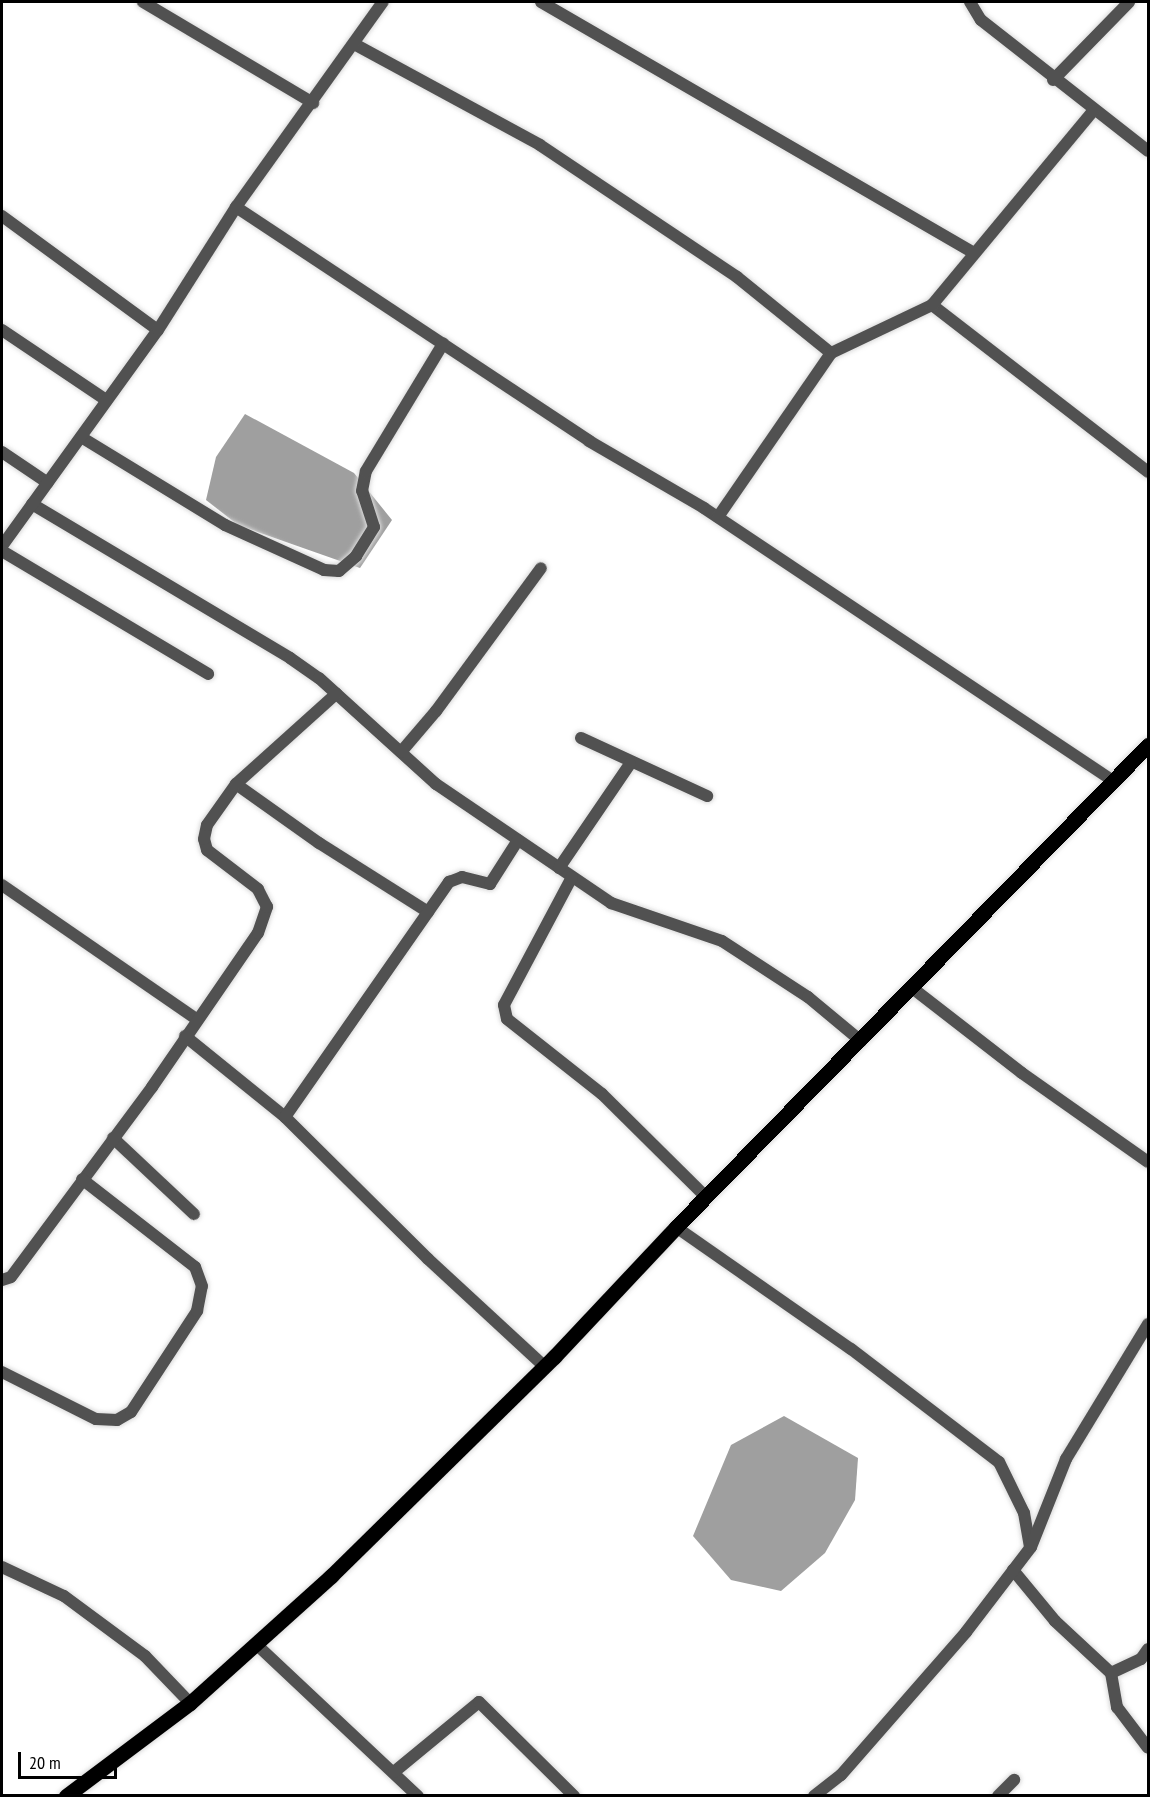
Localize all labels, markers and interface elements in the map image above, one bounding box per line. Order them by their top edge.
scale bar [21,1740,120,1778]
text: 20 m [29,1751,61,1774]

